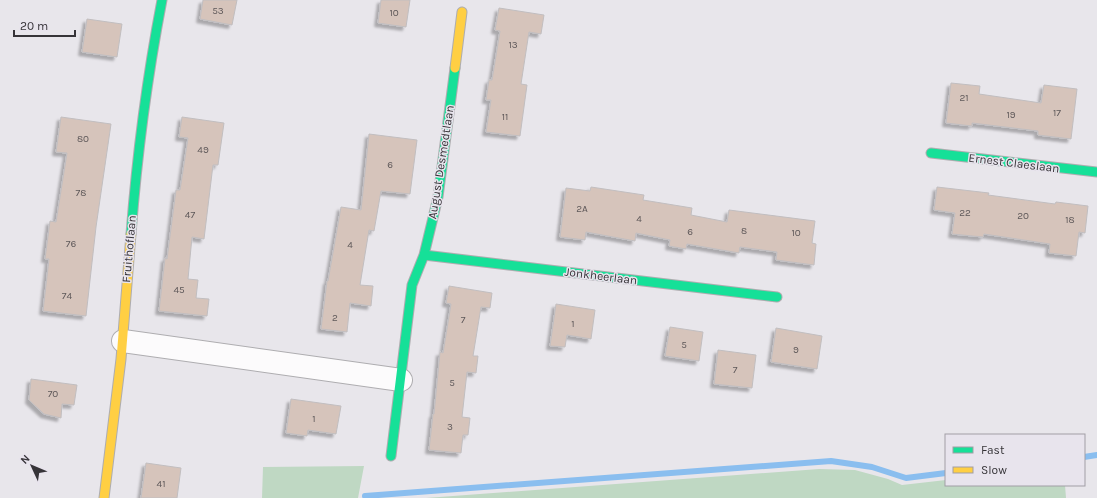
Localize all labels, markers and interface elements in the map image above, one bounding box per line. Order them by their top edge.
house number: 53 [212,5,224,17]
house number: 10 [389,7,399,19]
scale bar [14,12,75,38]
text: 20 m [20,19,48,33]
house number: 13 [508,39,518,51]
house number: 21 [959,92,969,104]
street label: August Desmedtlaan [425,104,457,220]
house number: 17 [1053,107,1061,119]
house number: 19 [1006,109,1016,121]
house number: 11 [502,111,508,123]
house number: 80 [77,133,89,145]
house number: 49 [197,144,209,156]
street label: Ernest Claeslaan [968,150,1060,176]
house number: 6 [387,159,393,171]
house number: 78 [76,187,86,199]
house number: 2A [576,203,588,215]
house number: 22 [959,207,971,219]
house number: 47 [185,209,195,221]
house number: 20 [1017,210,1029,222]
house number: 4 [636,213,642,225]
house number: 18 [1065,214,1075,226]
street label: Fruithoflaan [119,215,139,283]
house number: 8 [741,225,747,237]
house number: 6 [687,226,693,238]
house number: 10 [791,227,801,239]
house number: 76 [66,238,76,250]
house number: 4 [347,239,353,251]
street label: Jonkheerlaan [564,265,638,287]
house number: 45 [173,284,185,296]
house number: 74 [62,290,73,302]
house number: 2 [332,312,338,324]
house number: 7 [461,314,466,326]
house number: 1 [571,318,575,330]
house number: 5 [681,339,687,351]
house number: 9 [793,344,799,356]
house number: 7 [733,364,738,376]
house number: 5 [449,377,455,389]
house number: 70 [48,388,58,400]
house number: 1 [312,413,316,425]
house number: 3 [447,421,453,433]
legend [945,434,1085,486]
text: Fast [981,443,1005,457]
north arrow [12,446,52,486]
text: N [18,452,33,467]
text: Slow [981,463,1007,477]
house number: 41 [157,478,165,490]

